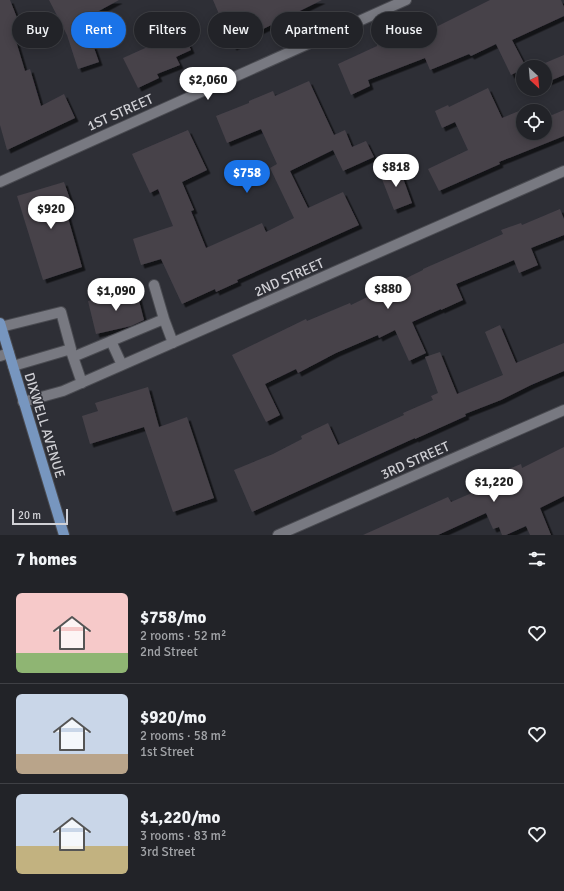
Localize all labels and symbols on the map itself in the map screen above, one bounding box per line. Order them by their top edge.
north arrow [516,60,552,96]
pin: $2,060 [175,67,241,101]
street label: 1ST STREET [85,90,156,135]
pin: $818 [372,154,420,188]
pin: $758 [223,160,271,194]
pin: $920 [27,196,75,230]
street label: 2ND STREET [252,254,327,300]
pin: $880 [364,276,412,310]
pin: $1,090 [83,278,149,312]
street label: DIXWELL AVENUE [20,370,69,480]
street label: 3RD STREET [378,438,452,483]
pin: $1,220 [461,469,527,503]
scale bar [12,507,68,526]

